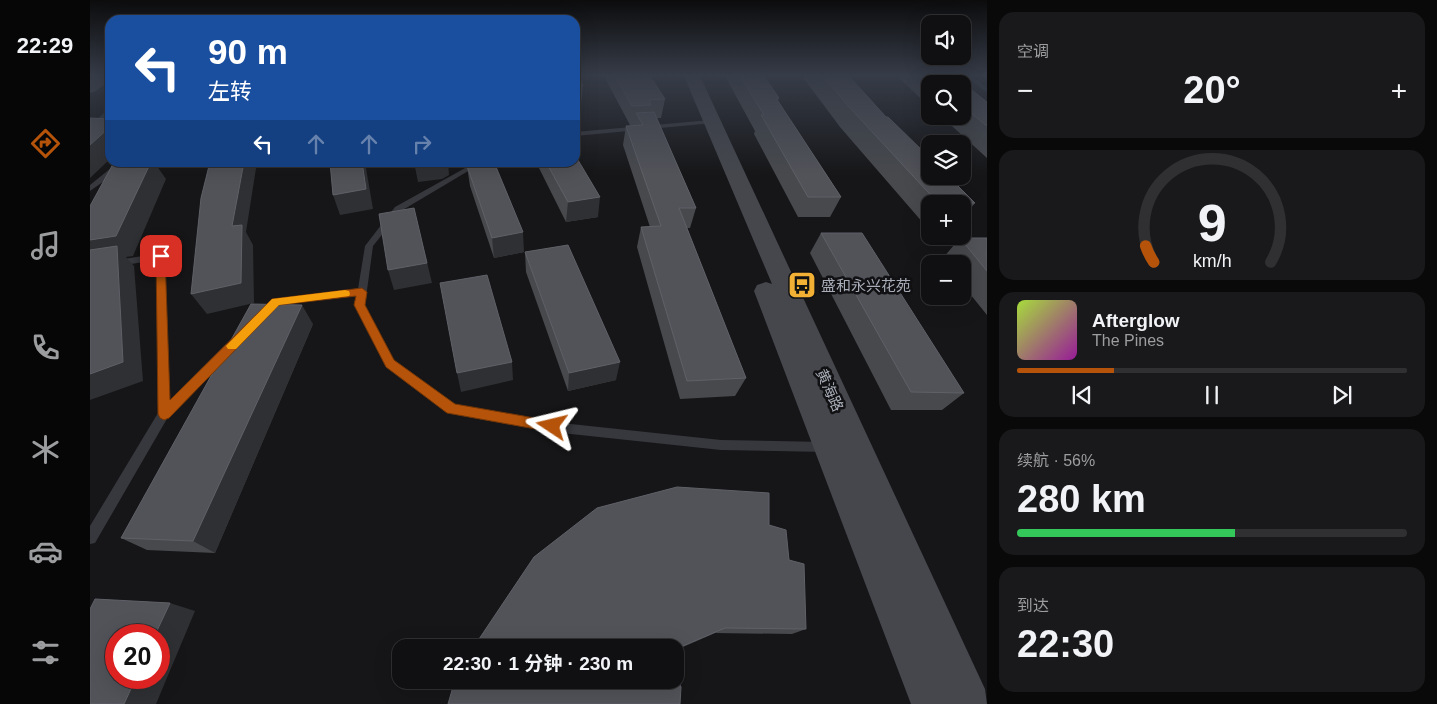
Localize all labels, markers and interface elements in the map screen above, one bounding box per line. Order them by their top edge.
map controls [921,15,971,305]
button: sound [921,15,971,65]
text: 90 m [208,32,288,71]
text: 22:29 [17,33,73,58]
icon: left [125,35,190,100]
text: 空调 [1017,43,1049,60]
text: 20° [1183,69,1241,111]
button: search [921,75,971,125]
text: − [1017,75,1033,106]
text: + [1391,75,1407,106]
text: 左转 [208,79,252,104]
icon: directions [28,126,63,161]
icon: left [249,130,277,158]
icon: ahead [302,130,330,158]
icon: ahead [355,130,383,158]
icon: right [408,130,436,158]
button: layers [921,135,971,185]
text: 9 [1198,194,1226,252]
button: + [921,195,971,245]
icon: music [28,228,63,263]
pin [140,235,182,277]
icon: arrive [147,242,175,270]
text: km/h [1193,251,1231,271]
button: − [921,255,971,305]
bus stop icon: 盛和永兴花苑 [787,270,817,300]
place label: 盛和永兴花苑 [821,277,911,294]
text: Afterglow [1092,310,1180,331]
icon: phone [28,330,63,365]
text: The Pines [1092,332,1164,349]
street label: 黄海路 [813,366,847,414]
icon: previous [1068,381,1096,409]
icon: pause [1198,381,1226,409]
icon: next [1328,381,1356,409]
position arrow [525,399,577,451]
icon: climate [28,432,63,467]
text: 续航 · 56% [1017,452,1095,469]
text: 280 km [1017,478,1146,520]
icon: car [28,534,63,569]
text: 到达 [1017,597,1049,614]
text: 22:30 [1017,623,1114,665]
speed limit sign: 20 [105,624,170,689]
icon: filters [28,635,63,670]
text: 22:30 · 1 分钟 · 230 m [443,653,633,674]

